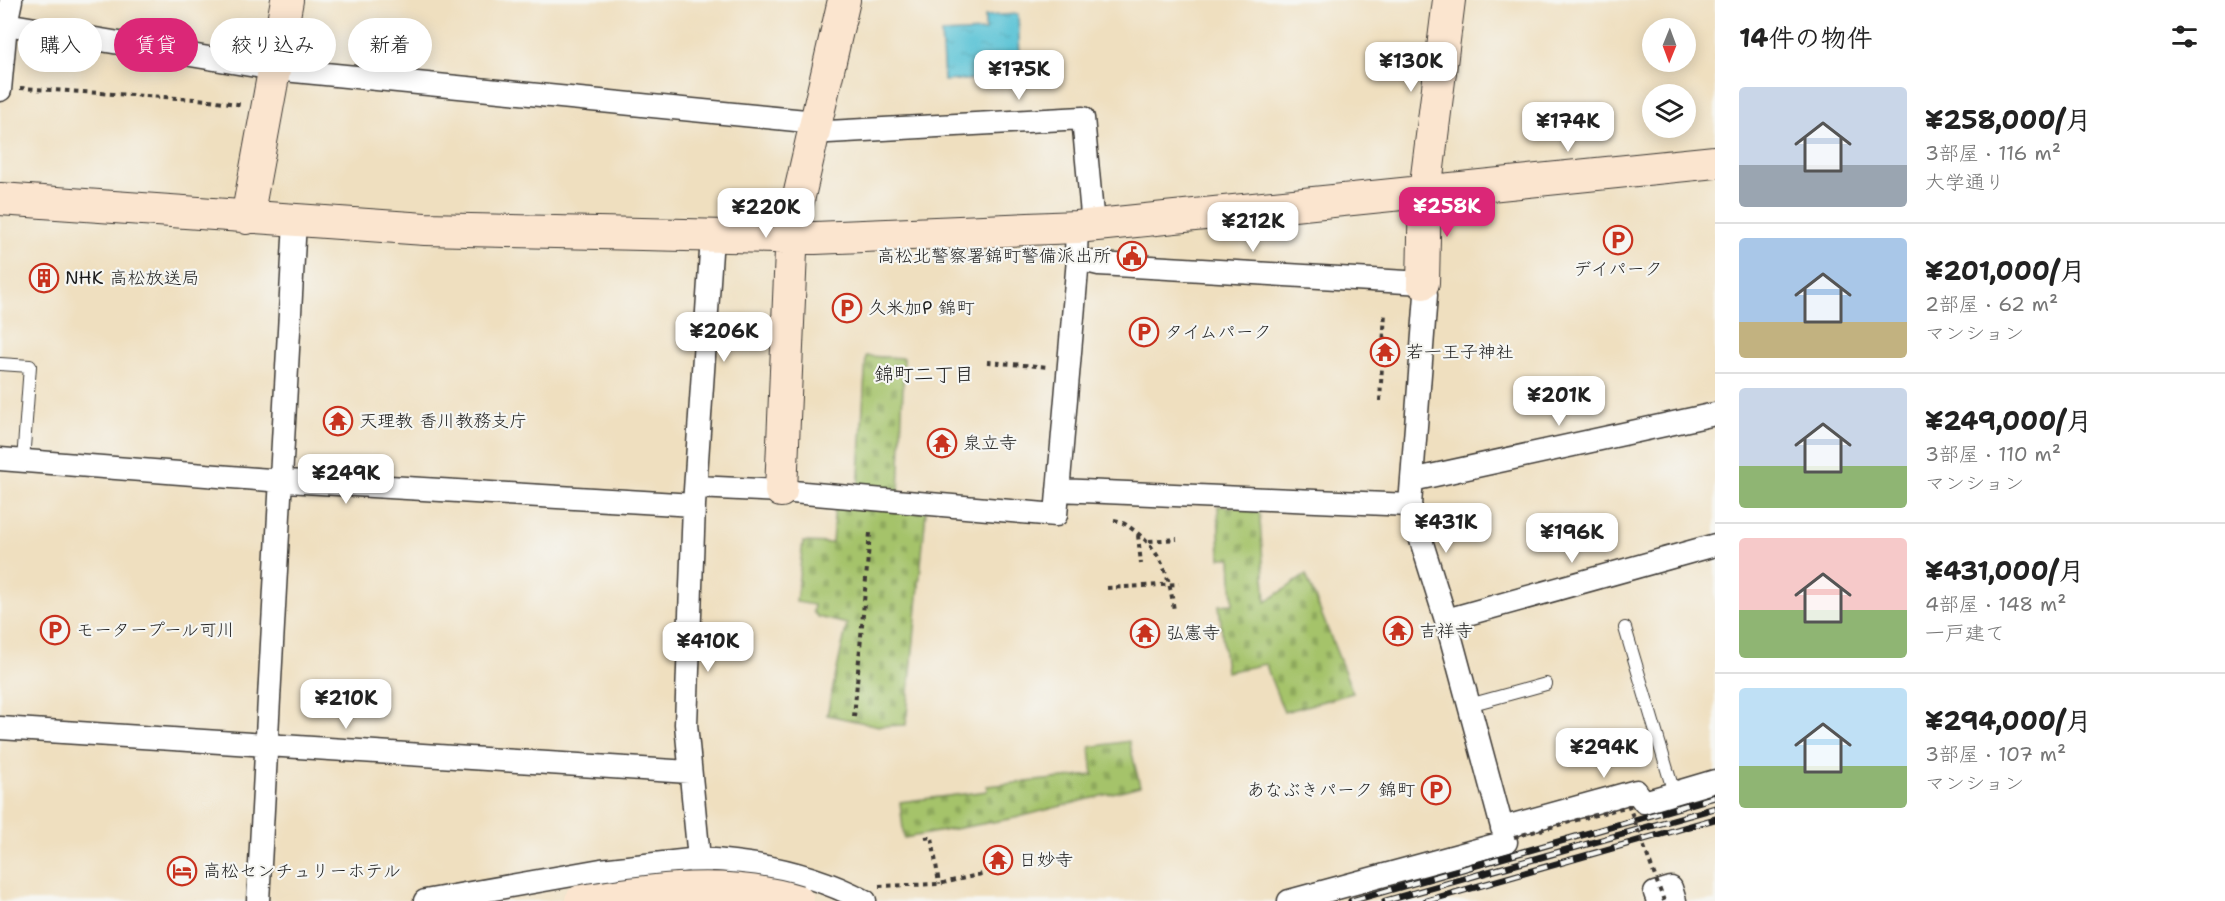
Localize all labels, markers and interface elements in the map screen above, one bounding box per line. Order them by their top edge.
chip: 購入 [18,18,102,72]
chip: 賃貸 [114,18,198,72]
chip: 絞り込み [210,18,336,72]
chip: 新着 [348,18,432,72]
north arrow [1642,18,1696,72]
map controls [1642,18,1696,138]
text: 14件の物件 [1739,20,1873,55]
icon: filters [2168,20,2201,53]
pin: ¥130K [1369,42,1453,93]
text: ¥130K [1379,48,1443,74]
pin: ¥175K [977,50,1061,101]
text: ¥175K [988,56,1050,82]
button: layers [1642,84,1696,138]
pin: ¥174K [1526,102,1610,153]
text: ¥258,000/月 [1925,102,2091,137]
text: ¥174K [1536,108,1600,134]
icon: home [1787,111,1859,183]
text: 3部屋 · 116 m² [1925,140,2061,166]
text: 大学通り [1925,169,2005,195]
pin: ¥258K [1405,187,1489,238]
pin: ¥220K [724,188,808,239]
text: ¥258K [1413,193,1481,219]
text: ¥220K [732,194,800,220]
pin: ¥212K [1211,202,1295,253]
text: ¥212K [1221,208,1285,234]
parking icon: デイパーク [1602,224,1634,256]
public building icon: 高松北警察署錦町警備派出所 [1116,240,1148,272]
place label: 高松北警察署錦町警備派出所 [877,244,1111,268]
text: ¥201,000/月 [1925,253,2086,288]
place label: デイパーク [1574,257,1662,281]
building icon: NHK 高松放送局 [28,262,60,294]
icon: home [1787,262,1859,334]
place label: NHK 高松放送局 [65,266,199,290]
text: 2部屋 · 62 m² [1925,291,2058,317]
parking icon: 久米加P 錦町 [831,292,863,324]
place label: 久米加P 錦町 [868,296,975,320]
pin: ¥206K [682,312,766,363]
parking icon: タイムパーク [1128,316,1160,348]
text: ¥206K [689,318,759,344]
place label: タイムパーク [1165,320,1272,344]
text: マンション [1925,320,2024,346]
temple icon: 若一王子神社 [1369,336,1401,368]
place label: 若一王子神社 [1406,340,1514,364]
district label: 錦町二丁目 [874,361,974,387]
pin: ¥201K [1517,376,1601,427]
text: ¥201K [1527,382,1591,408]
text: ¥249,000/月 [1925,403,2092,438]
temple icon: 天理教 香川教務支庁 [322,405,354,437]
place label: 天理教 香川教務支庁 [359,409,527,433]
icon: home [1787,412,1859,484]
temple icon: 泉立寺 [926,427,958,459]
place label: 泉立寺 [963,431,1017,455]
text: 3部屋 · 110 m² [1925,441,2061,467]
pin: ¥249K [304,454,388,505]
text: ¥249K [312,460,380,486]
text: マンション [1925,470,2024,496]
pin: ¥431K [1404,503,1488,554]
text: ¥431K [1415,509,1477,535]
pin: ¥196K [1530,513,1614,564]
text: ¥196K [1540,519,1604,545]
text: ¥431,000/月 [1925,553,2084,588]
icon: home [1787,562,1859,634]
text: 4部屋 · 148 m² [1925,591,2066,617]
parking icon: モータープール可川 [39,614,71,646]
temple icon: 吉祥寺 [1382,615,1414,647]
temple icon: 弘憲寺 [1129,617,1161,649]
place label: モータープール可川 [76,618,235,642]
place label: 吉祥寺 [1419,619,1473,643]
text: 一戸建て [1925,620,2005,646]
place label: 弘憲寺 [1166,621,1220,645]
pin: ¥410K [666,622,750,673]
text: ¥410K [677,628,739,654]
pin: ¥210K [304,679,388,730]
text: ¥210K [314,685,378,711]
text: ¥294,000/月 [1925,703,2092,738]
icon: home [1787,712,1859,784]
pin: ¥294K [1562,728,1646,779]
text: ¥294K [1570,734,1638,760]
text: 3部屋 · 107 m² [1925,741,2066,767]
text: マンション [1925,770,2024,796]
parking icon: あなぶきパーク 錦町 [1420,774,1452,806]
place label: あなぶきパーク 錦町 [1247,778,1415,802]
temple icon: 日妙寺 [982,844,1014,876]
place label: 日妙寺 [1019,848,1073,872]
hotel icon: 高松センチュリーホテル [166,855,198,887]
place label: 高松センチュリーホテル [203,859,401,883]

